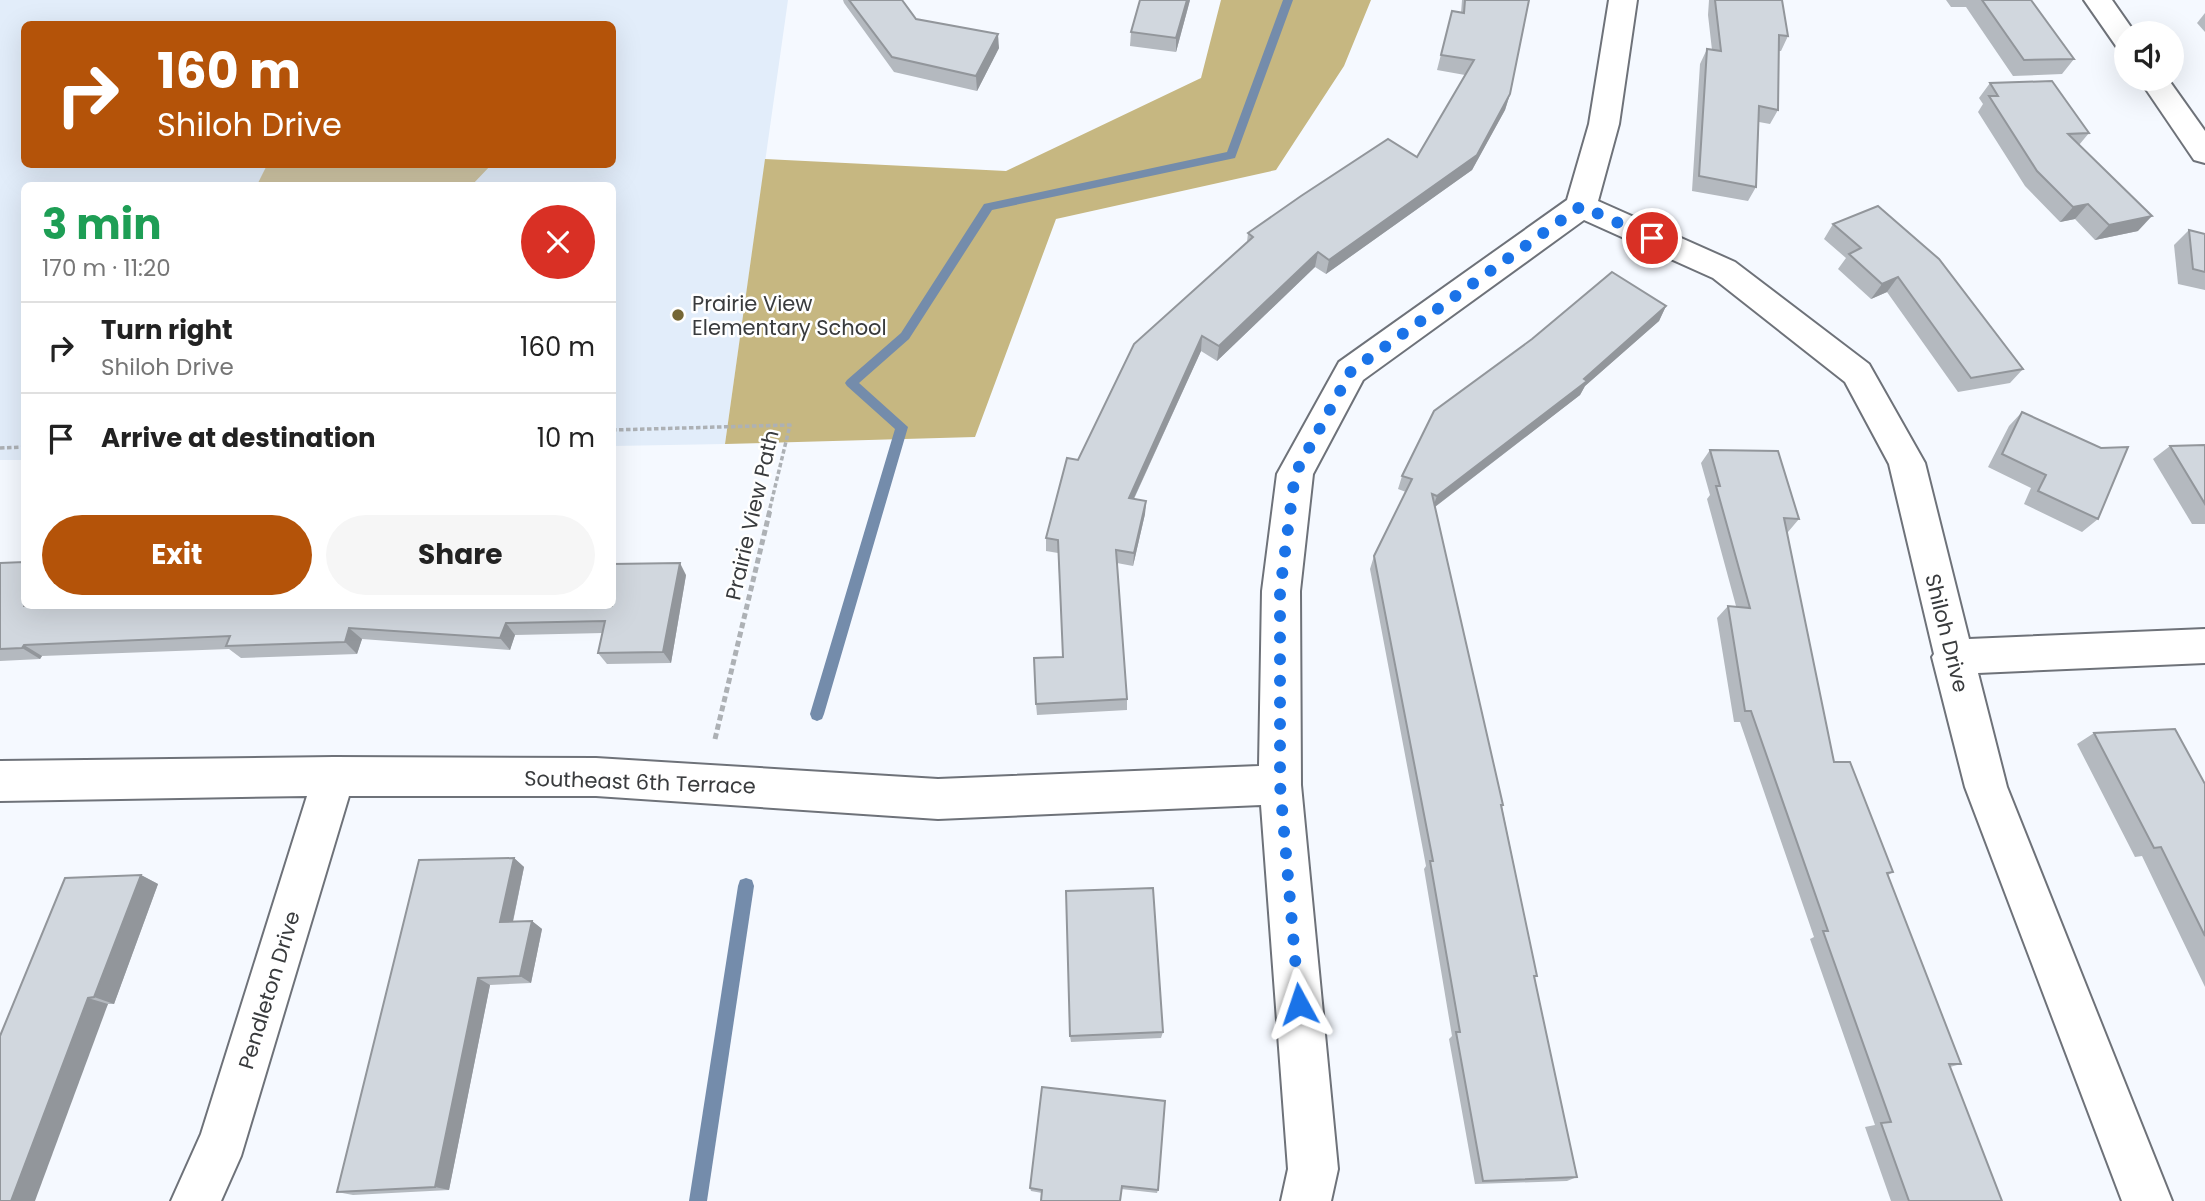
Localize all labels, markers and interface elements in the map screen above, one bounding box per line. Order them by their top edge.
map controls [2114,21,2184,91]
button: sound [2114,21,2184,91]
text: 160 m [157,37,301,105]
icon: right [42,49,133,140]
text: Shiloh Drive [157,102,342,147]
text: 3 min [42,195,162,254]
button: close [521,205,595,279]
pin [1622,208,1682,268]
icon: arrive [1633,219,1671,257]
text: 170 m · 11:20 [42,252,171,284]
place label: Prairie View Elementary School [692,289,887,342]
marker: Prairie View Elementary School [670,307,686,323]
text: Turn right [101,312,233,348]
icon: right [42,329,80,367]
text: 160 m [520,329,595,365]
text: Shiloh Drive [101,351,234,383]
icon: arrive [42,420,80,458]
text: Arrive at destination [101,420,376,456]
text: 10 m [537,420,595,456]
street label: Prairie View Path [718,427,786,603]
button: Exit [42,515,312,595]
button: Share [326,515,595,595]
street label: Shiloh Drive [1918,571,1976,695]
street label: Southeast 6th Terrace [524,763,756,801]
street label: Pendleton Drive [231,907,307,1073]
position arrow [1262,967,1336,1041]

